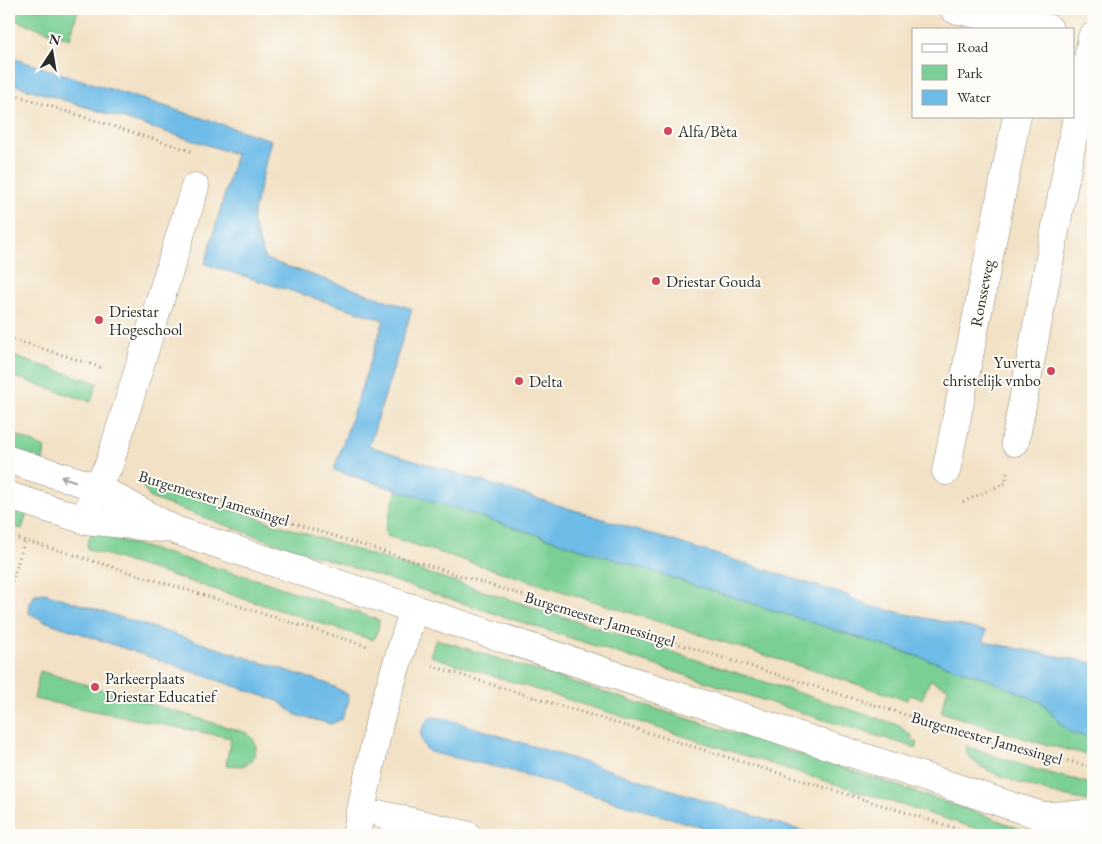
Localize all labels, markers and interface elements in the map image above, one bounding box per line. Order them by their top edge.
north arrow [28,28,78,78]
legend [912,28,1074,118]
text: N [47,29,63,49]
text: Road [957,37,989,56]
text: Park [957,63,984,82]
text: Water [957,87,991,106]
place label: Alfa/Bèta [677,121,738,142]
marker: Alfa/Bèta [662,125,674,137]
street label: Ronsseweg [965,257,999,328]
place label: Driestar Gouda [666,271,762,292]
marker: Driestar Gouda [650,275,662,287]
place label: Driestar Hogeschool [109,301,183,340]
marker: Driestar Hogeschool [93,314,105,326]
place label: Yuverta christelijk vmbo [943,352,1042,391]
marker: Yuverta christelijk vmbo [1045,365,1057,377]
place label: Delta [529,371,563,392]
marker: Delta [513,375,525,387]
street label: Burgemeester Jamessingel [136,465,292,531]
one-way arrow [60,473,76,483]
street label: Burgemeester Jamessingel [522,586,678,652]
place label: Parkeerplaats Driestar Educatief [105,668,218,707]
marker: Parkeerplaats Driestar Educatief [89,681,101,693]
street label: Burgemeester Jamessingel [909,706,1065,770]

